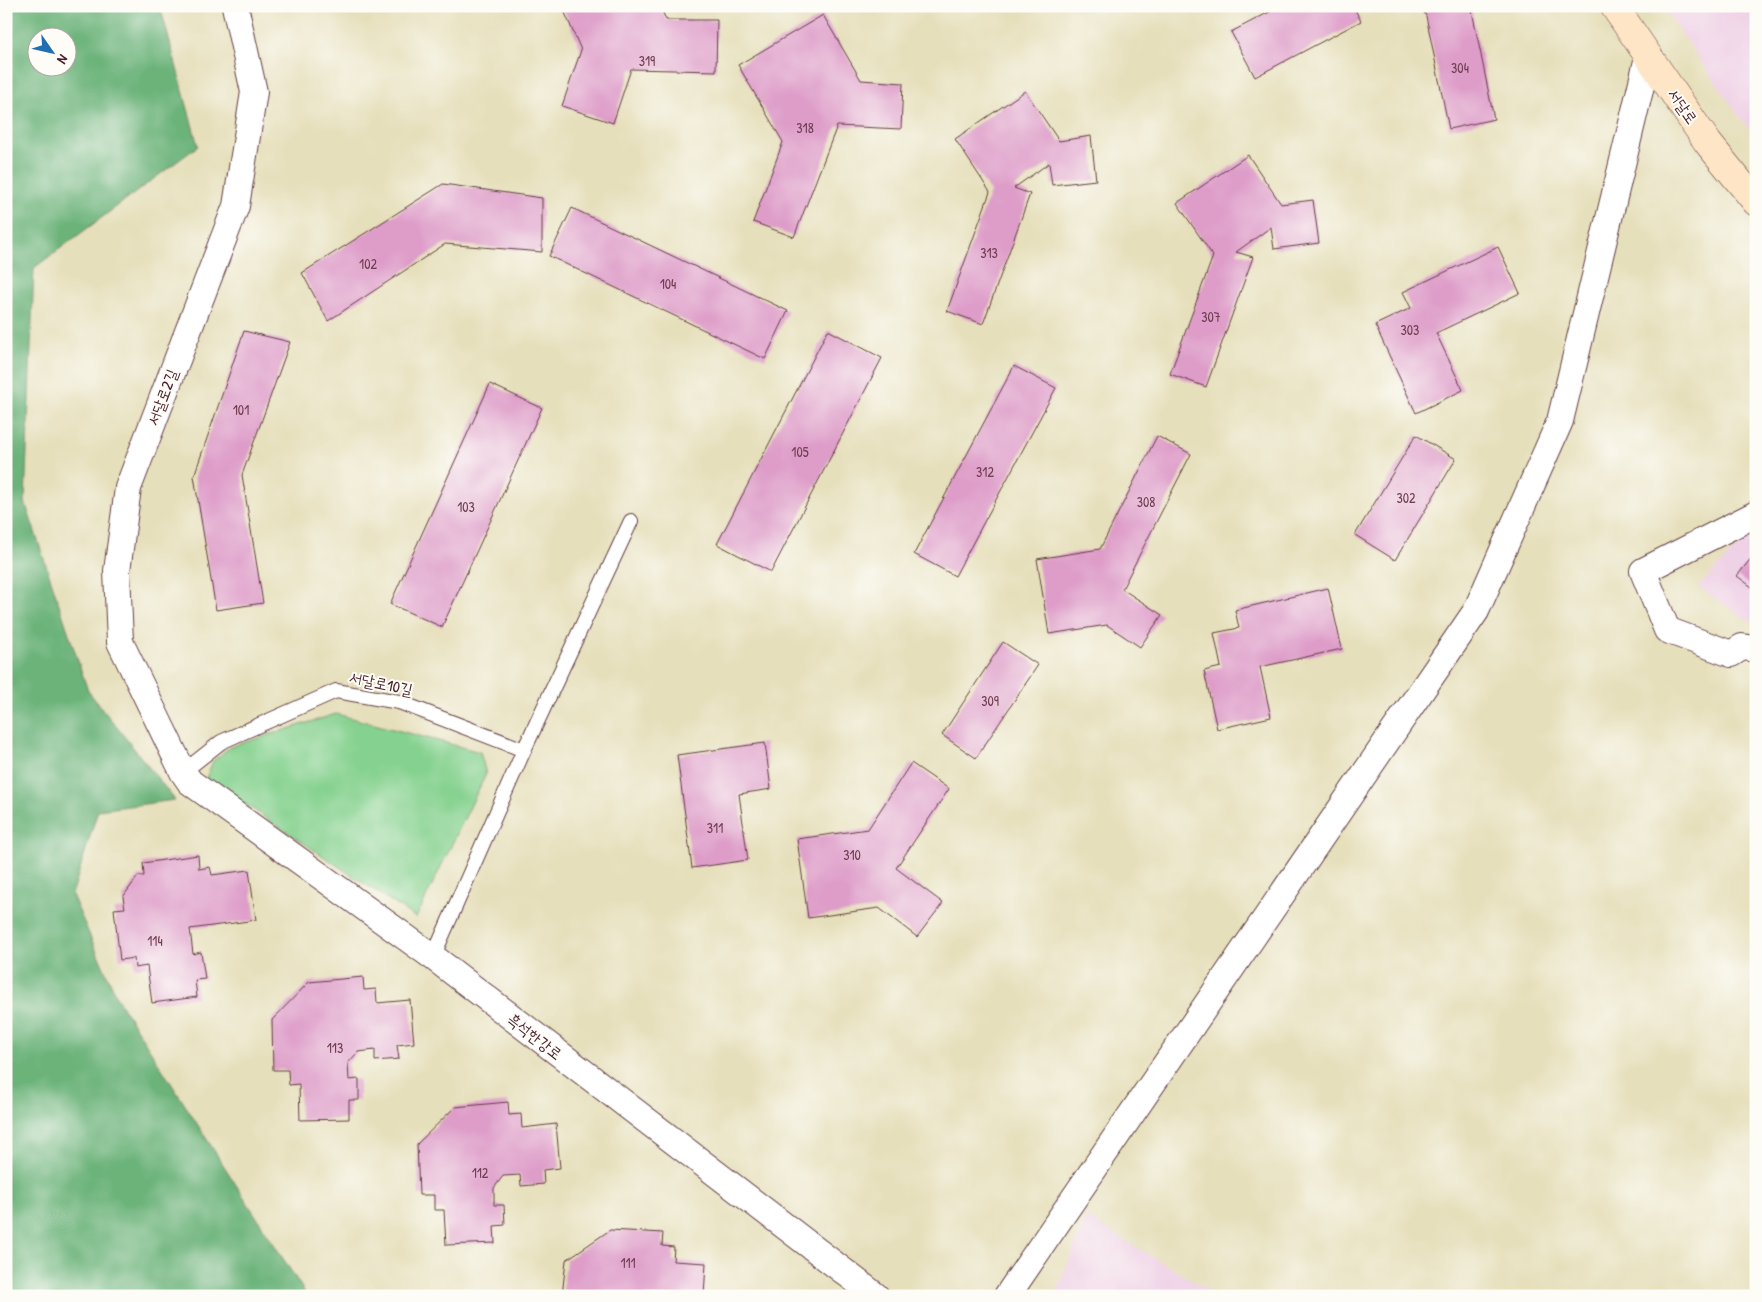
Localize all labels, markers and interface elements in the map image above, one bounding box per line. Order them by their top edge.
north arrow [28,28,78,78]
text: N [53,51,73,68]
house number: 319 [639,51,655,70]
house number: 304 [1451,58,1469,77]
street label: 서달로 [1663,84,1703,128]
house number: 318 [796,118,814,137]
house number: 313 [980,243,998,262]
house number: 102 [359,254,377,273]
house number: 104 [660,274,676,293]
house number: 307 [1201,307,1221,326]
house number: 303 [1401,320,1419,339]
street label: 서달로2길 [141,365,183,428]
house number: 101 [233,400,249,419]
house number: 105 [791,442,809,461]
house number: 312 [976,462,994,481]
house number: 302 [1396,488,1416,507]
house number: 308 [1137,492,1155,511]
house number: 103 [457,497,475,516]
street label: 서달로10길 [347,666,415,700]
house number: 309 [981,691,999,710]
house number: 311 [707,818,723,837]
house number: 310 [843,845,861,864]
house number: 114 [147,931,163,950]
street label: 흑석한강로 [503,1008,567,1064]
house number: 113 [327,1038,343,1057]
house number: 112 [472,1163,489,1182]
house number: 111 [620,1253,636,1272]

